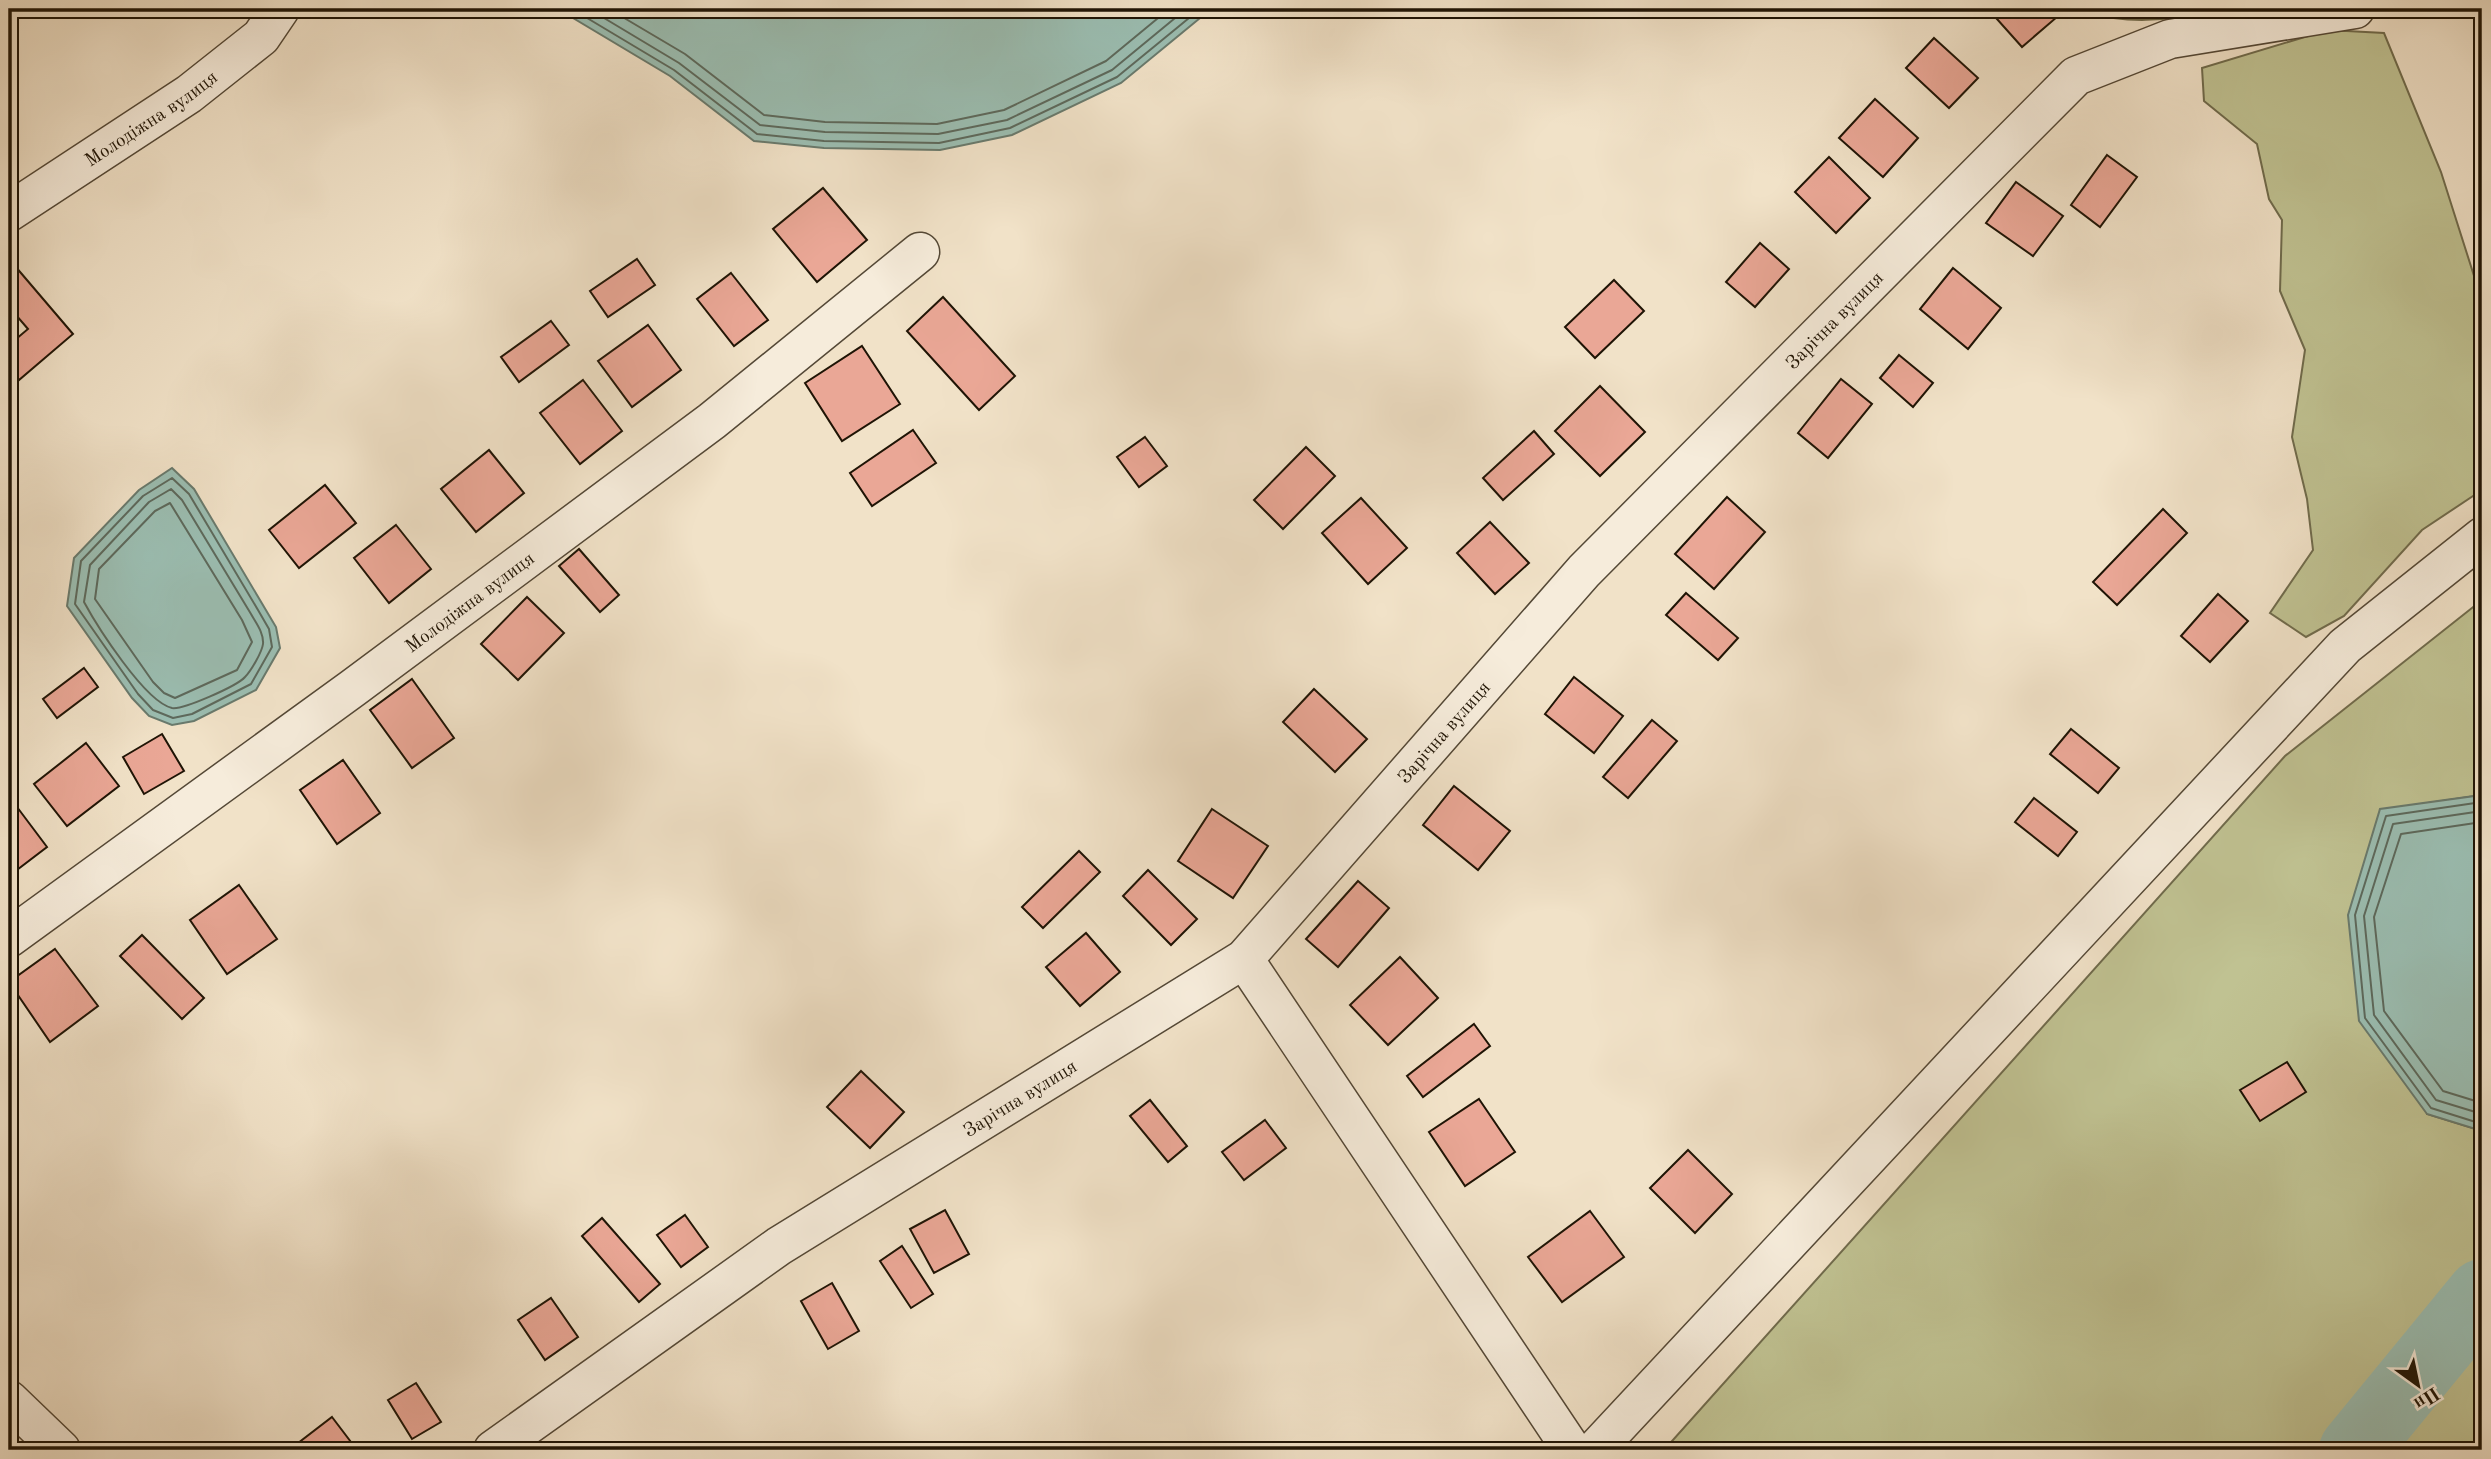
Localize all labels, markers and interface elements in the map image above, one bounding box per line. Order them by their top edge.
street label: Молодіжна вулиця [82,68,222,171]
street label: Зарічна вулиця [1783,269,1888,374]
street label: Молодіжна вулиця [403,550,539,658]
street label: Зарічна вулиця [1395,678,1495,788]
street label: Зарічна вулиця [961,1058,1081,1142]
north arrow [2382,1350,2452,1420]
text: Пн [2410,1382,2442,1412]

